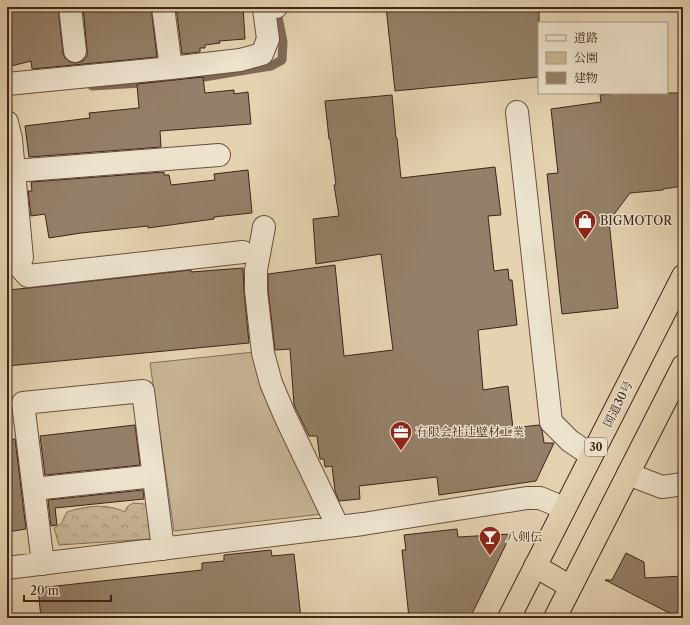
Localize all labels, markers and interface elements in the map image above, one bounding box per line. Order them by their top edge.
legend [538,22,668,94]
text: 道路 [574,30,598,45]
text: 公園 [574,50,598,65]
text: 建物 [574,70,598,85]
shop icon: BIGMOTOR [572,208,598,241]
place label: BIGMOTOR [600,213,673,228]
street label: 国道30号 [599,378,636,430]
office icon: 有限会社辻壁材工業 [388,419,414,452]
place label: 有限会社辻壁材工業 [416,424,524,439]
road number: 30 [585,438,607,456]
bar icon: 八剣伝 [477,524,503,557]
place label: 八剣伝 [506,529,542,544]
scale bar [24,577,111,603]
text: 20 m [30,583,59,598]

